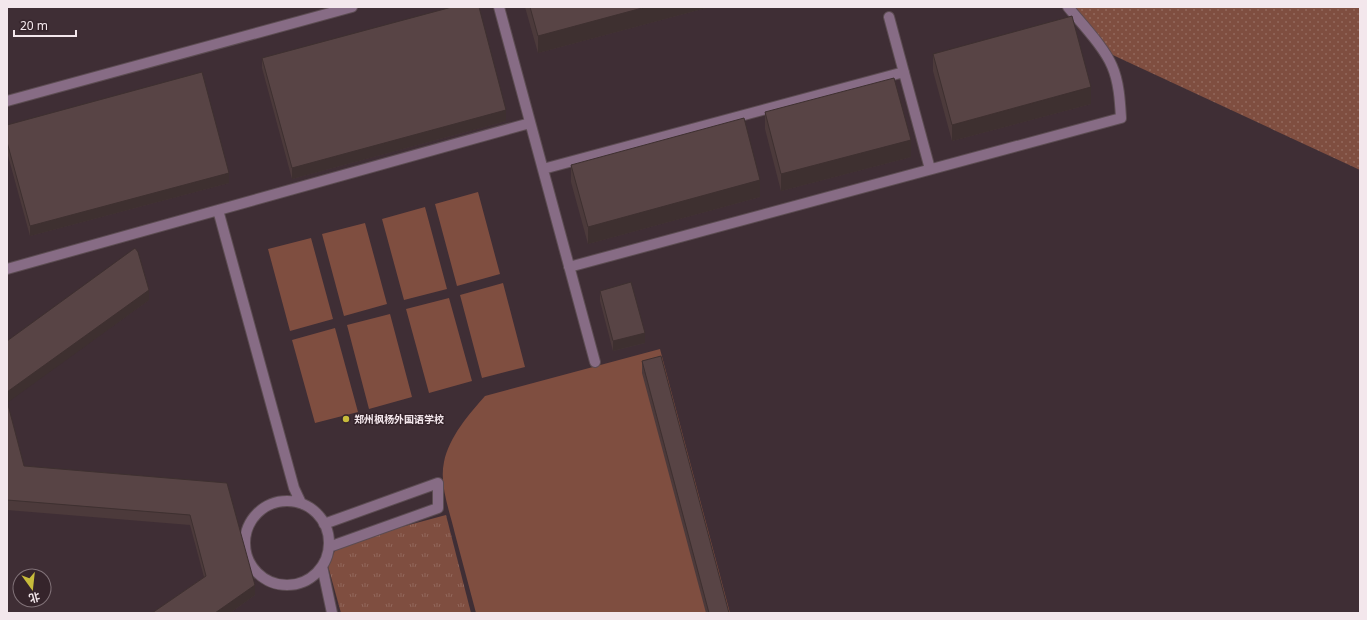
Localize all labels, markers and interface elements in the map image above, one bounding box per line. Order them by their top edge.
scale bar [14,12,76,38]
text: 20 m [20,17,48,34]
place label: 郑州枫杨外国语学校 [354,412,444,426]
marker: 郑州枫杨外国语学校 [341,414,351,424]
north arrow [12,568,52,608]
text: 北 [27,589,42,607]

